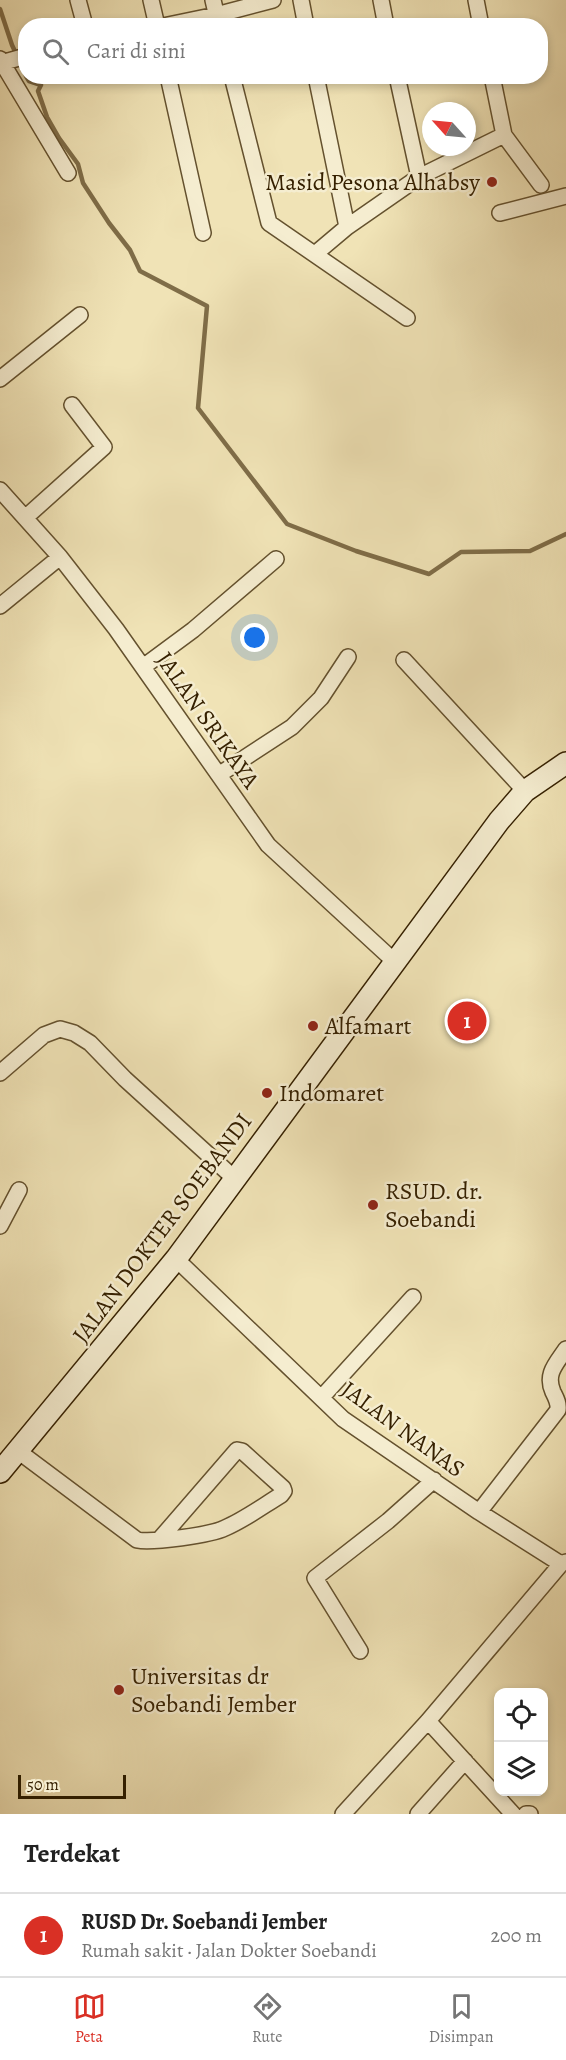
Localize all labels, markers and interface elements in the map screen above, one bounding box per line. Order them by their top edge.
search box [18,18,548,84]
icon: search [39,35,72,68]
text: Cari di sini [87,36,186,66]
north arrow [422,102,476,156]
place label: Masid Pesona Alhabsy [265,166,480,198]
marker: Masid Pesona Alhabsy [485,175,499,189]
your location [240,623,269,652]
street label: JALAN SRIKAYA [149,645,268,796]
pin: 1 [448,998,486,1044]
place label: Alfamart [324,1010,412,1042]
marker: Alfamart [306,1019,320,1033]
place label: Indomaret [279,1077,384,1109]
marker: Indomaret [260,1086,274,1100]
street label: JALAN DOKTER SOEBANDI [65,1106,259,1350]
place label: RSUD. dr. Soebandi [385,1175,483,1235]
marker: RSUD. dr. Soebandi [366,1198,380,1212]
street label: JALAN NANAS [335,1373,471,1485]
place label: Universitas dr Soebandi Jember [131,1660,297,1720]
marker: Universitas dr Soebandi Jember [112,1683,126,1697]
map controls [494,1688,548,1796]
button: locate [494,1688,548,1742]
button: layers [494,1742,548,1796]
scale bar [18,1772,126,1800]
text: 50 m [27,1774,59,1796]
text: Terdekat [24,1836,120,1871]
text: RUSD Dr. Soebandi Jember [81,1907,327,1937]
text: 1 [40,1922,47,1949]
text: 200 m [491,1922,542,1949]
text: Rumah sakit · Jalan Dokter Soebandi [81,1937,377,1964]
tab: Peta [73,1990,106,2048]
tab: Rute [251,1990,284,2048]
tab: Disimpan [429,1990,493,2048]

